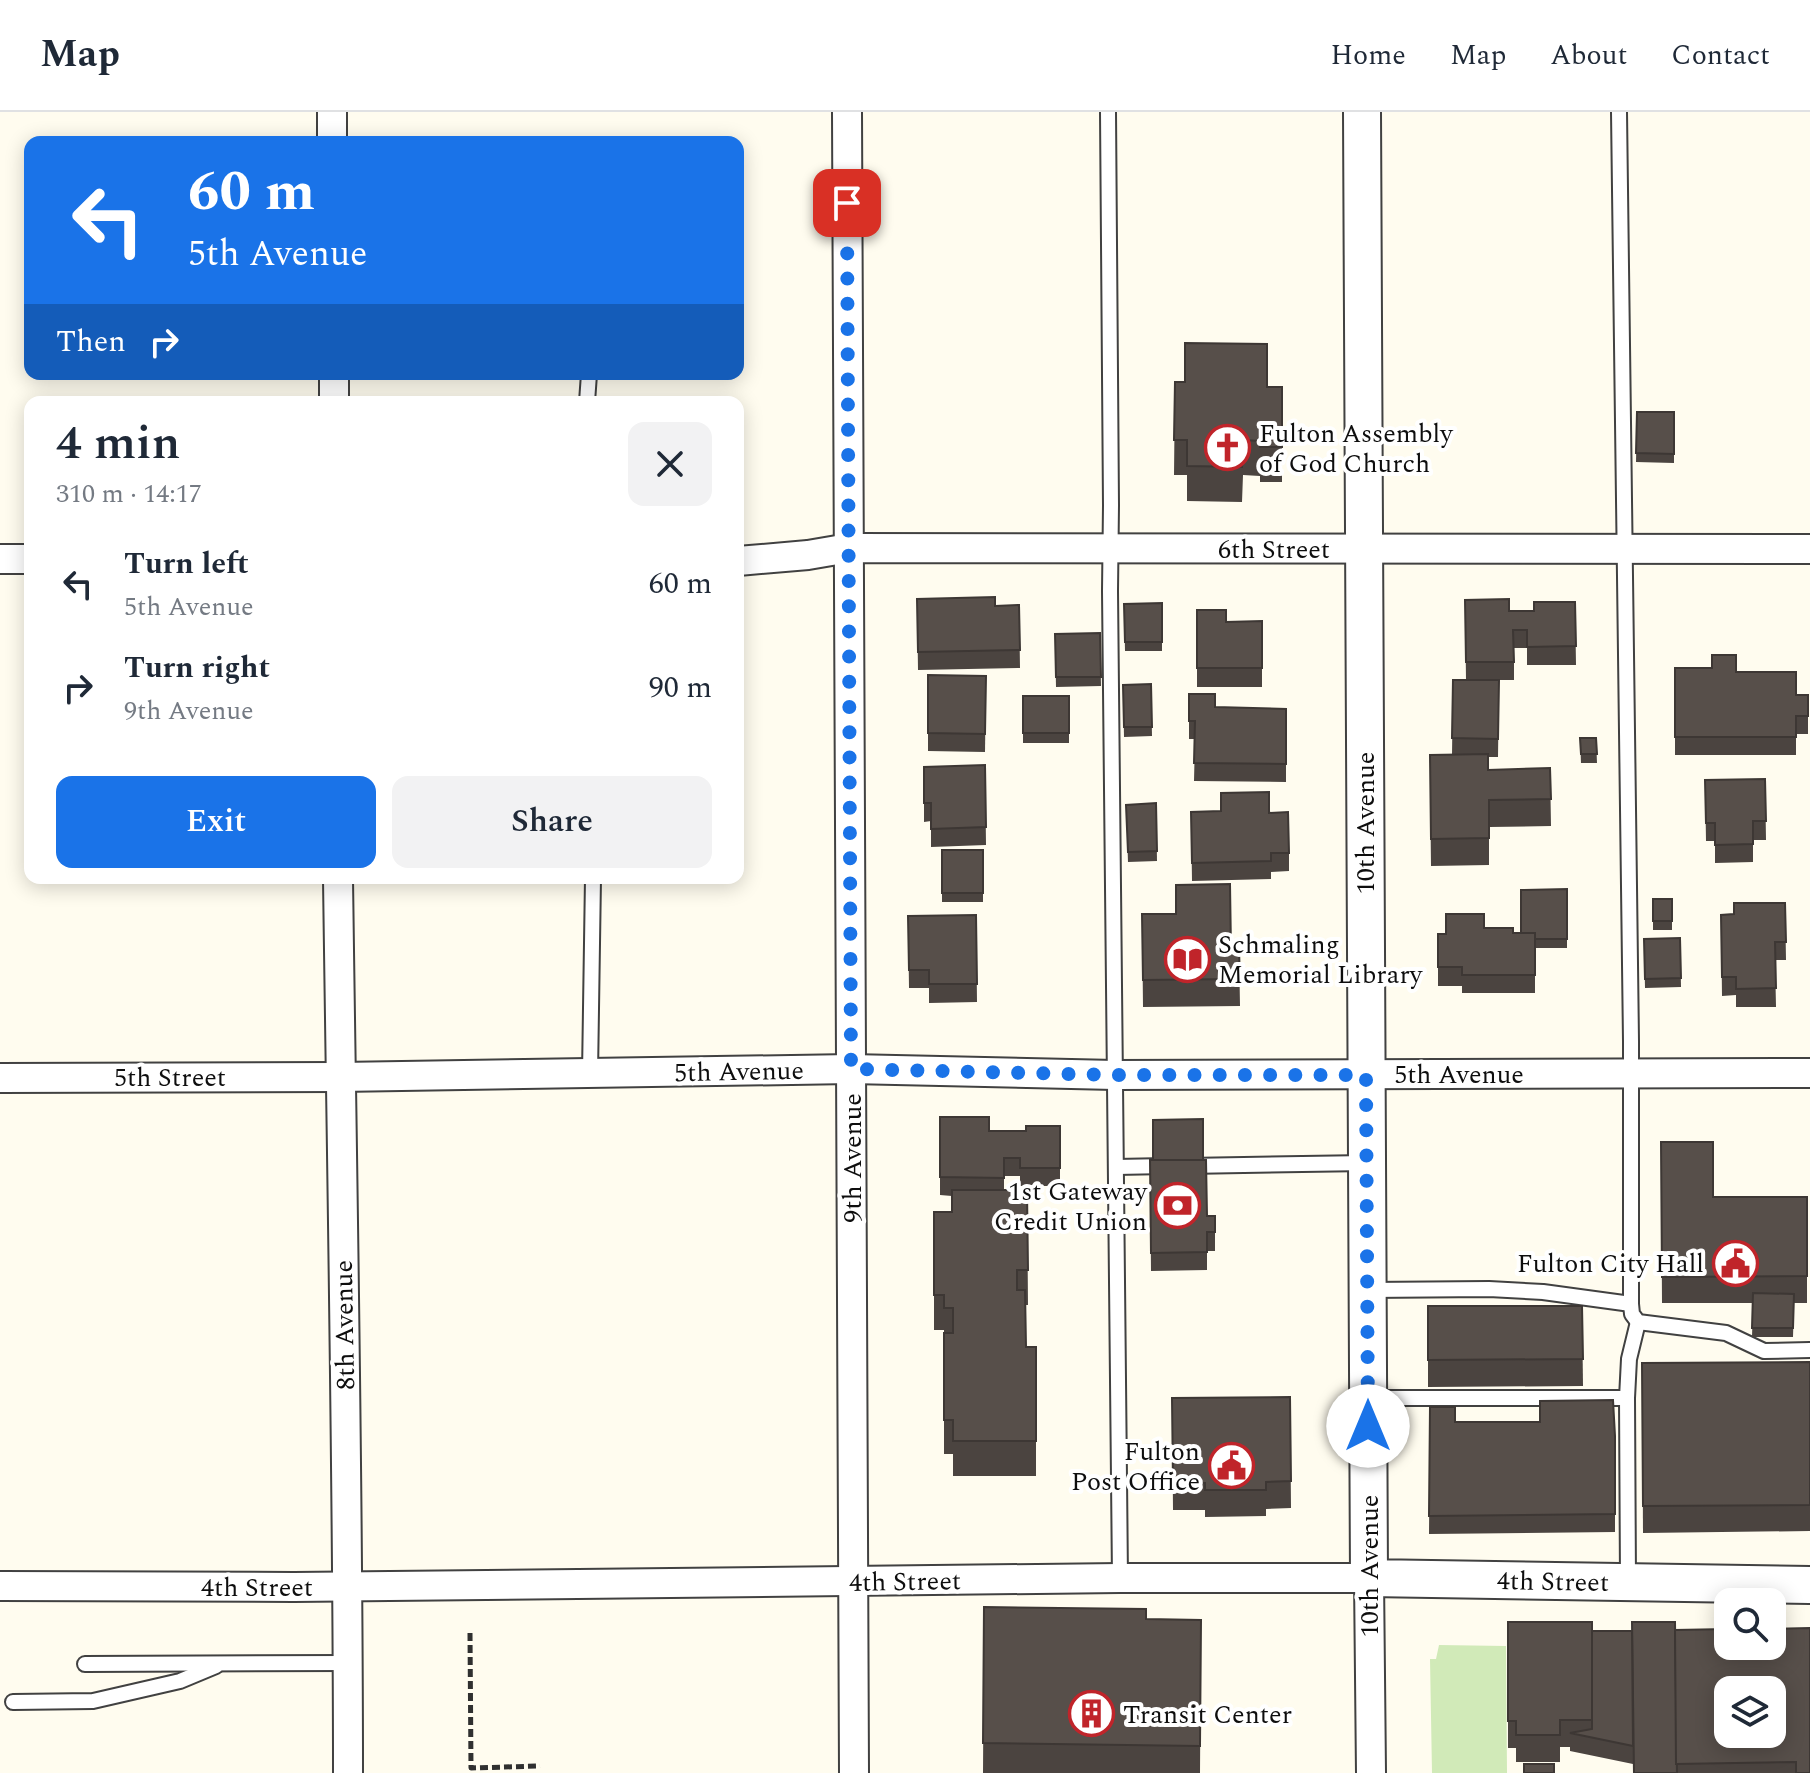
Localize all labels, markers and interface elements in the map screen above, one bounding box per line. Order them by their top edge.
text: Map [40,26,120,84]
text: Home [1330,34,1406,77]
text: Map [1450,34,1506,77]
text: About [1550,34,1627,77]
text: Contact [1671,34,1770,77]
text: 60 m [188,150,315,235]
icon: left [56,168,160,272]
pin [813,169,881,237]
icon: arrive [825,181,869,225]
text: 5th Avenue [188,227,368,282]
text: Then [56,319,126,365]
icon: right [142,320,186,364]
text: 4 min [56,407,181,480]
place label: Fulton Assembly of God Church [1259,414,1454,484]
button: close [628,422,712,506]
church icon: Fulton Assembly of God Church [1204,424,1252,472]
text: 310 m · 14:17 [56,474,202,514]
street label: 6th Street [1218,530,1330,570]
text: Turn left [124,541,249,587]
text: 60 m [649,561,712,607]
icon: left [56,562,100,606]
text: 5th Avenue [124,587,254,627]
text: Turn right [124,645,270,691]
text: 90 m [649,665,712,711]
icon: right [56,666,100,710]
text: 9th Avenue [124,691,254,731]
street label: 10th Avenue [1346,752,1386,894]
button: Exit [56,776,376,868]
button: Share [392,776,712,868]
place label: Schmaling Memorial Library [1218,925,1424,995]
library icon: Schmaling Memorial Library [1163,935,1211,983]
street label: 5th Avenue [674,1051,804,1093]
street label: 5th Avenue [1394,1055,1524,1095]
street label: 5th Street [114,1058,226,1098]
street label: 9th Avenue [833,1093,873,1223]
place label: 1st Gateway Credit Union [994,1172,1149,1242]
bank icon: 1st Gateway Credit Union [1154,1182,1202,1230]
public building icon: Fulton City Hall [1711,1239,1759,1287]
place label: Fulton City Hall [1517,1244,1704,1284]
street label: 8th Avenue [324,1260,366,1390]
position arrow [1326,1384,1410,1468]
place label: Fulton Post Office [1071,1432,1200,1502]
public building icon: Fulton Post Office [1207,1442,1255,1490]
street label: 10th Avenue [1350,1495,1390,1637]
street label: 4th Street [849,1561,961,1603]
street label: 4th Street [1497,1561,1609,1603]
street label: 4th Street [201,1568,313,1608]
map controls [1714,1588,1786,1748]
button: search [1714,1588,1786,1660]
button: layers [1714,1676,1786,1748]
building icon: Transit Center [1068,1690,1116,1738]
place label: Transit Center [1123,1695,1292,1735]

